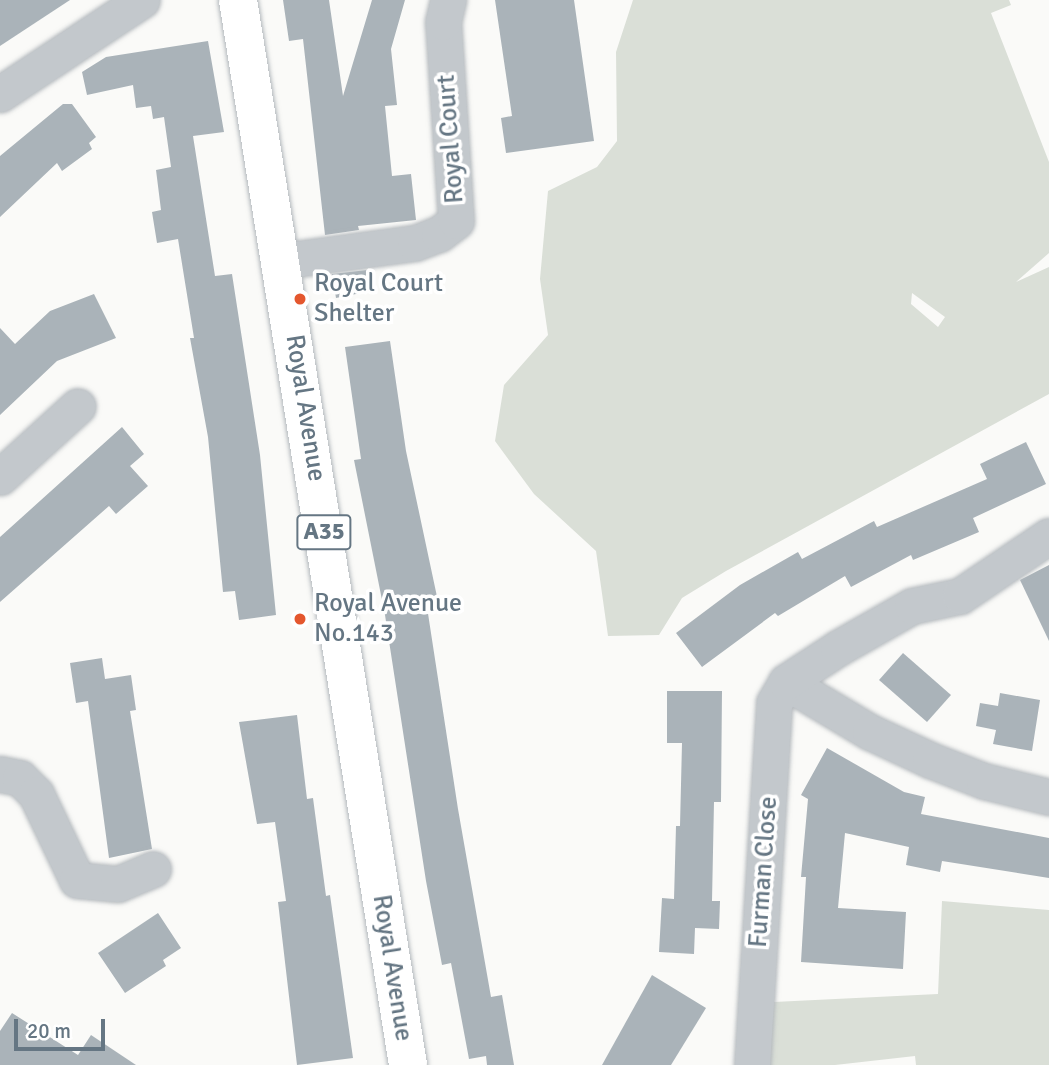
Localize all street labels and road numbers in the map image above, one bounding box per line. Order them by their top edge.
street label: Royal Court [431,73,471,205]
street label: Royal Avenue [278,332,332,484]
road number: A35 [296,512,352,552]
street label: Furman Close [743,795,785,949]
street label: Royal Avenue [365,892,419,1044]

